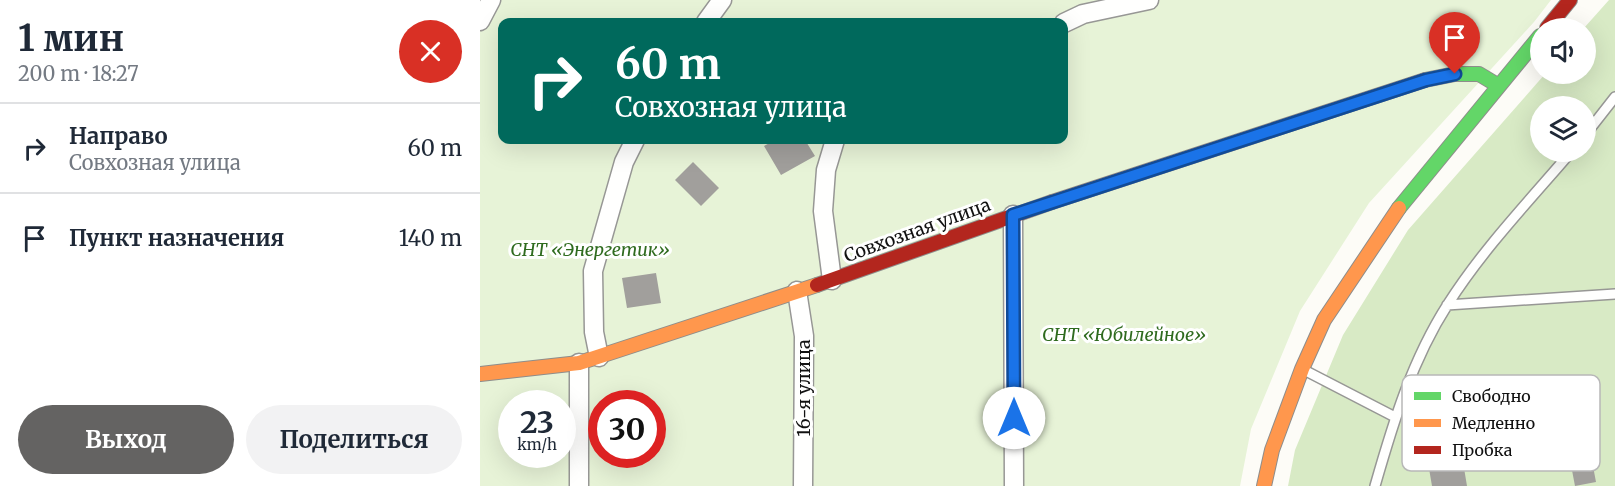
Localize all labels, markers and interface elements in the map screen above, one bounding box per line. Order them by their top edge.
pin [1429,12,1480,74]
text: 1 мин [18,16,124,61]
map controls [1530,18,1596,162]
button: sound [1530,18,1596,84]
button: close [399,20,462,83]
icon: arrive [1438,21,1471,54]
text: 60 m [615,38,721,90]
icon: right [516,42,594,120]
text: 200 m · 18:27 [18,61,139,86]
text: Совхозная улица [615,90,847,124]
button: layers [1530,96,1596,162]
text: Направо [69,122,168,150]
icon: right [18,132,51,165]
text: 60 m [408,134,462,162]
text: Совхозная улица [69,150,241,175]
street label: Совхозная улица [840,193,994,267]
icon: arrive [18,222,51,255]
text: Пункт назначения [69,224,284,252]
text: 140 m [399,224,462,252]
park label: СНТ «Энергетик» [510,238,670,261]
park label: СНТ «Юбилейное» [1042,323,1206,346]
street label: 16-я улица [792,339,815,437]
legend [1402,375,1600,471]
position arrow [982,386,1046,450]
text: Свободно [1452,386,1531,406]
speed limit sign: 30 [588,390,666,468]
text: 23 [520,403,554,441]
button: Выход [18,405,234,474]
button: Поделиться [246,405,462,474]
text: Медленно [1452,413,1535,433]
text: km/h [517,435,557,454]
text: Пробка [1452,440,1513,460]

